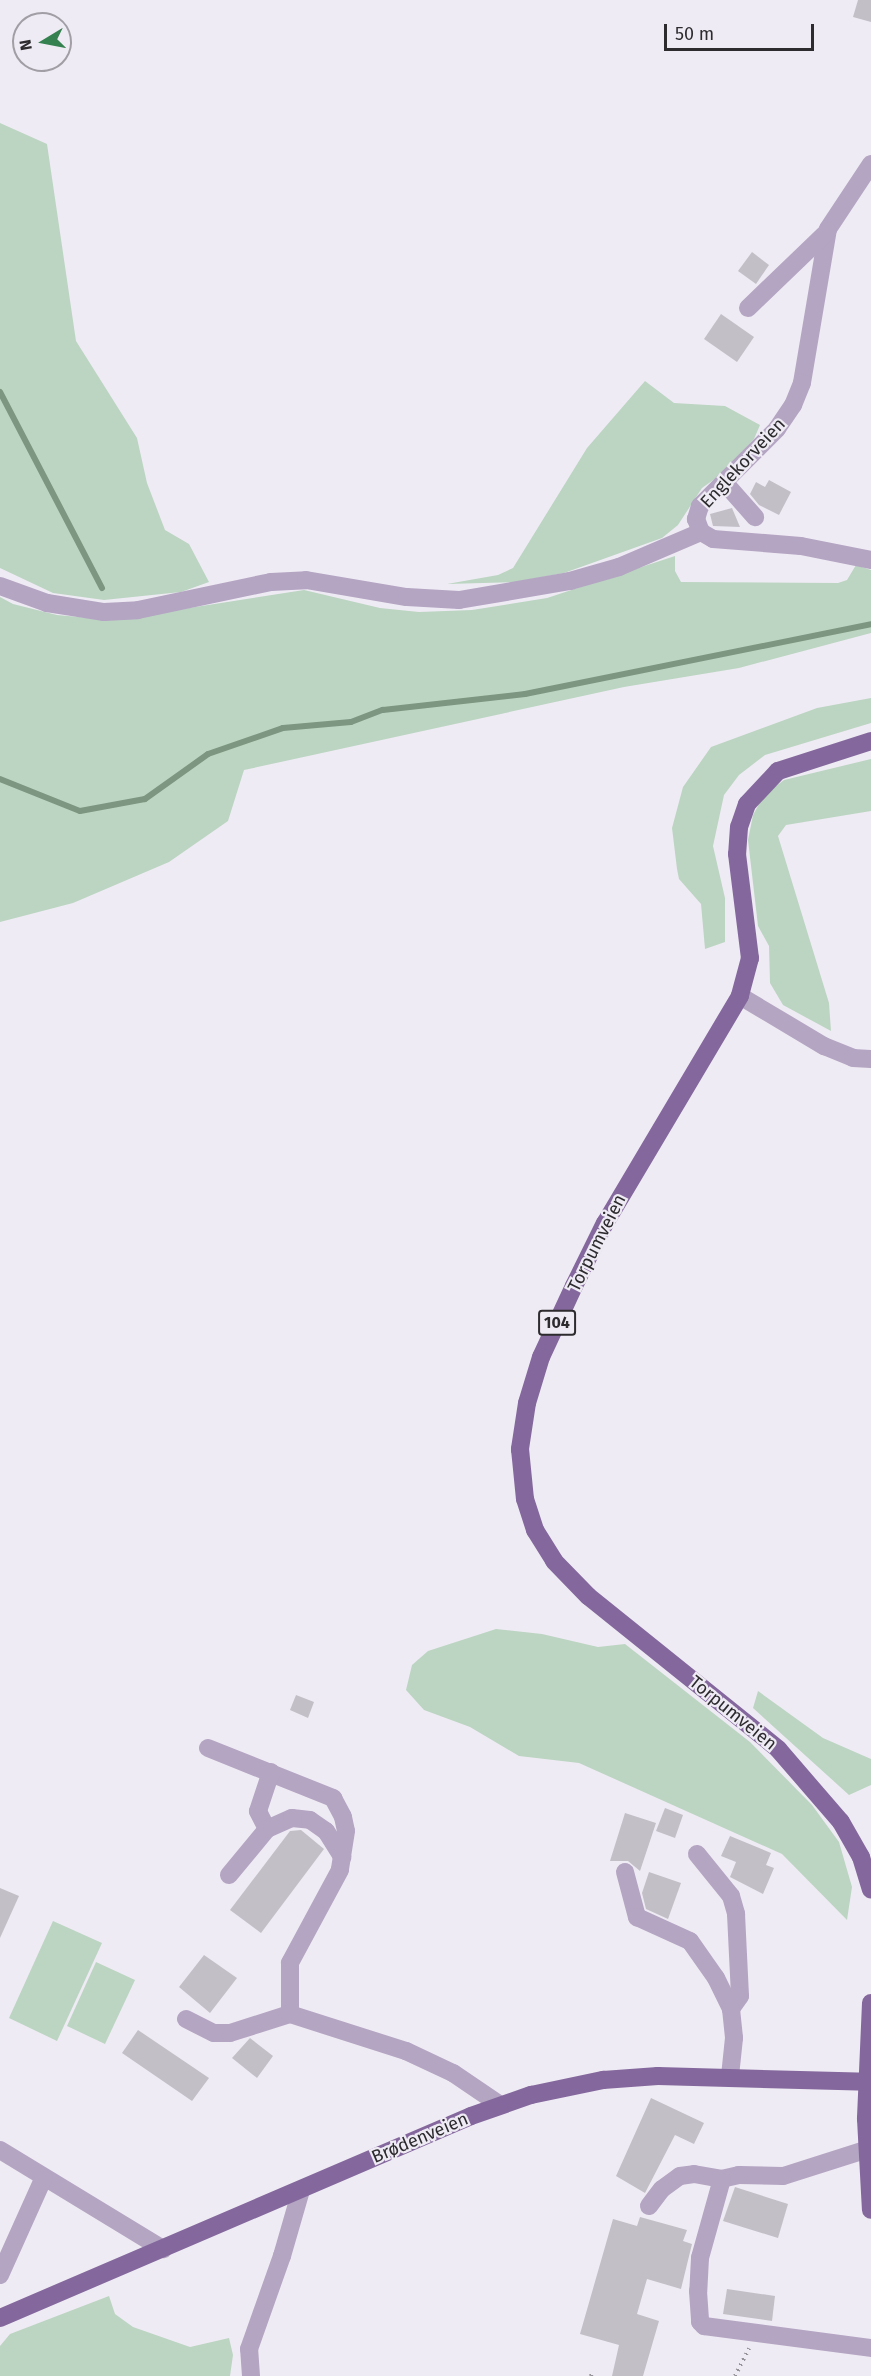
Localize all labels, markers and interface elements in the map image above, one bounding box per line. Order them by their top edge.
north arrow [12,12,72,72]
scale bar [667,12,817,50]
text: 50 m [675,23,714,45]
text: N [15,38,36,52]
street label: Englekorveien [696,414,790,512]
street label: Torpumveien [563,1191,631,1295]
road number: 104 [538,1310,576,1336]
street label: Torpumveien [685,1671,781,1755]
street label: Brødenveien [368,2108,472,2168]

